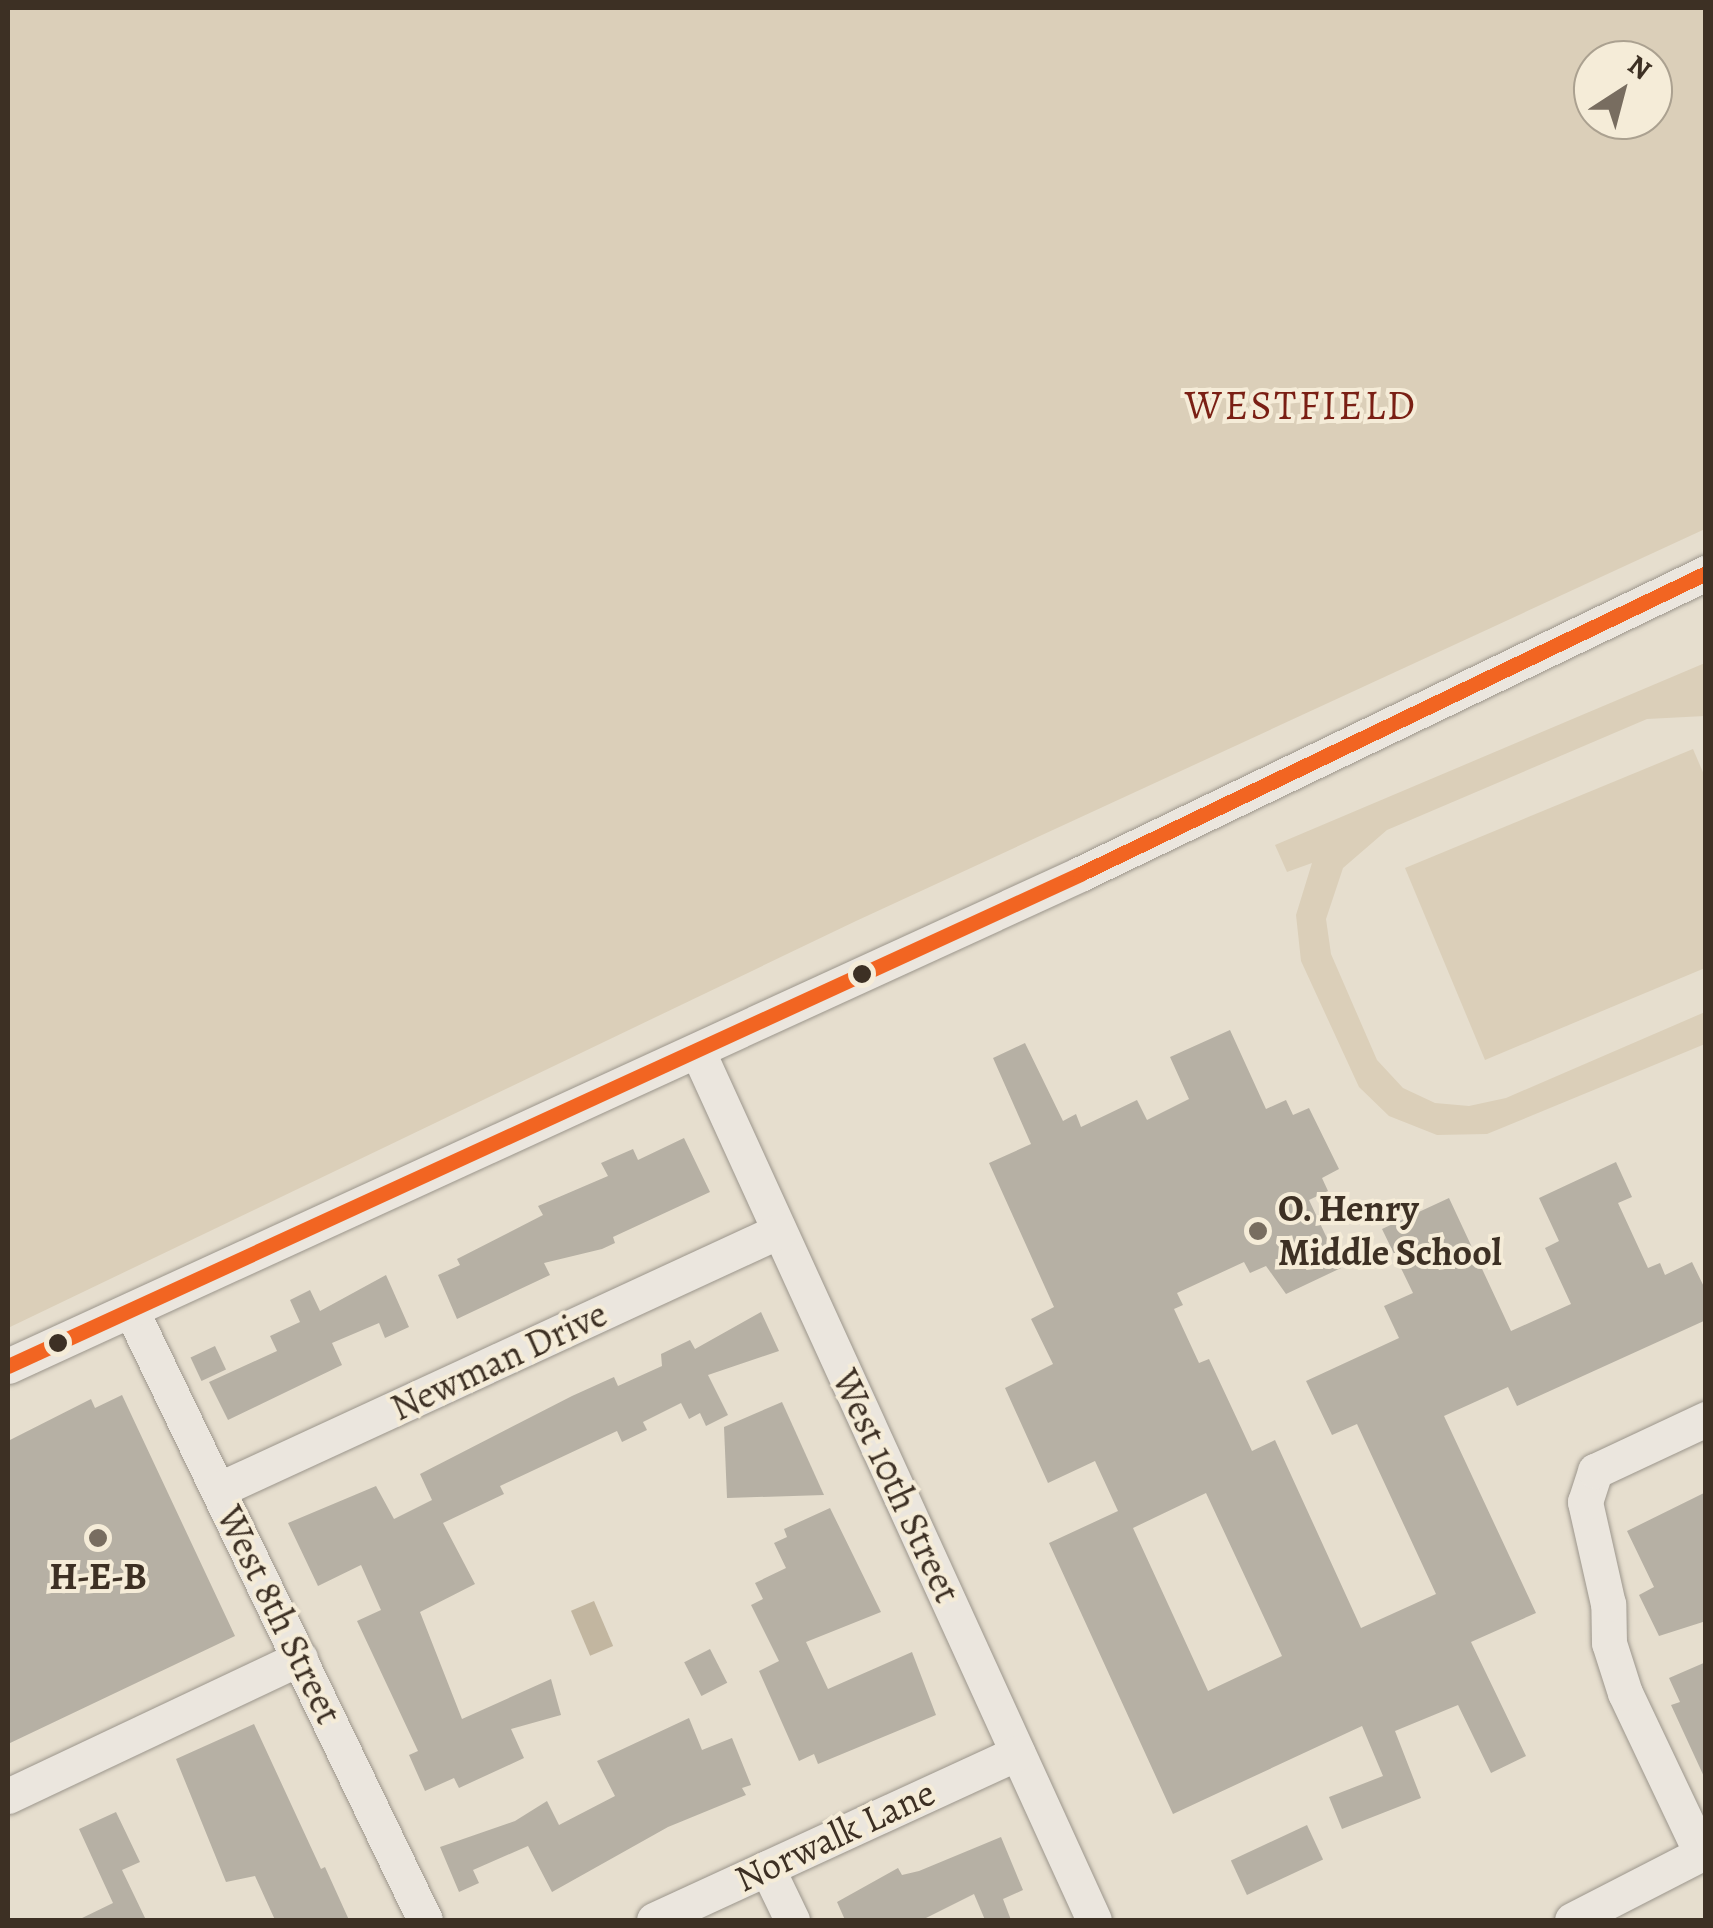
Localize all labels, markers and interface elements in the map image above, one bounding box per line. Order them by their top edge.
north arrow [1573,40,1673,140]
text: N [1620,46,1659,89]
district label: WESTFIELD [1185,382,1417,430]
unlabelled marker [852,964,872,984]
place label: O. Henry Middle School [1278,1186,1502,1276]
marker: O. Henry Middle School [1247,1220,1269,1242]
street label: Newman Drive [384,1291,614,1431]
unlabelled marker [48,1333,68,1353]
street label: West 10th Street [822,1362,970,1610]
street label: West 8th Street [207,1498,351,1732]
marker: H-E-B [87,1527,109,1549]
place label: H-E-B [49,1554,147,1600]
street label: Norwalk Lane [728,1770,942,1902]

